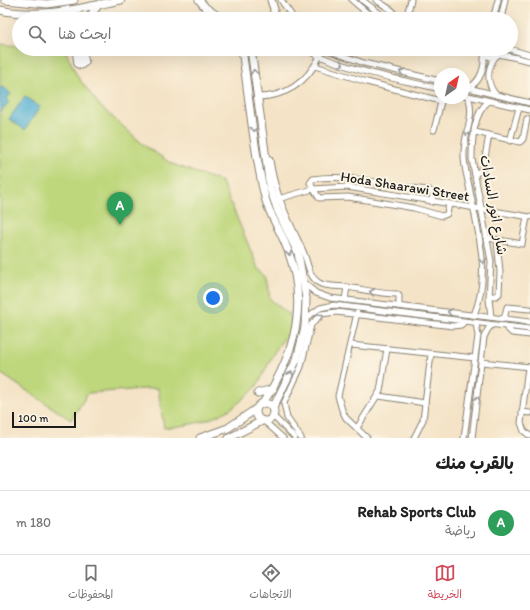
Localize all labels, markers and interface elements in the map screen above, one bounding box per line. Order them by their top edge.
search box [12,12,518,56]
icon: search [26,23,48,45]
text: ابحث هنا [58,25,112,43]
one-way arrow [337,59,344,68]
one-way arrow [399,68,406,77]
north arrow [434,68,470,104]
one-way arrow [250,69,259,75]
one-way arrow [249,126,258,132]
one-way arrow [463,130,471,137]
street label: شارع انور السادات [475,154,511,257]
street label: Hoda Shaarawi Street [339,168,471,205]
pin: A [107,192,133,225]
one-way arrow [284,250,293,257]
one-way arrow [478,258,487,264]
your location [203,288,223,308]
one-way arrow [368,288,375,296]
one-way arrow [447,308,453,317]
one-way arrow [316,314,323,321]
one-way arrow [286,371,294,378]
one-way arrow [472,396,481,402]
scale bar [12,410,76,429]
text: 100 m [18,412,48,425]
text: بالقرب منك [436,453,514,473]
text: Rehab Sports Club [358,503,476,521]
text: 180 m [16,515,51,530]
text: A [497,515,505,530]
text: رياضة [445,523,476,538]
tab: المحفوظات [68,562,113,604]
tab: الاتجاهات [249,562,292,604]
tab: الخريطة [428,562,462,604]

